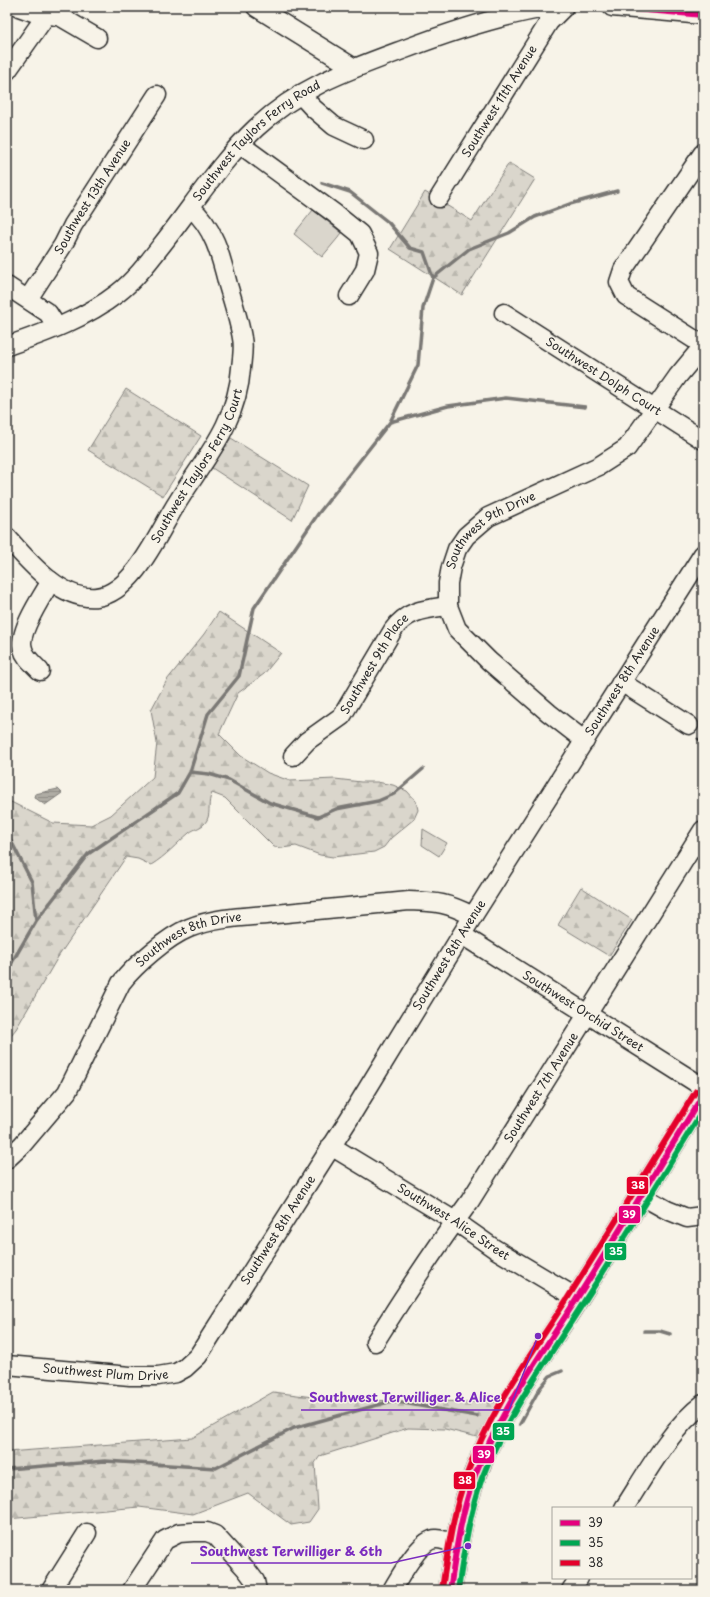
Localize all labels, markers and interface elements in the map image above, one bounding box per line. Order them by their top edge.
street label: Southwest 11th Avenue [457,41,541,161]
street label: Southwest Taylors Ferry Road [188,75,323,204]
street label: Southwest 13th Avenue [49,134,135,258]
street label: Southwest Dolph Court [543,332,666,419]
street label: Southwest Taylors Ferry Court [146,386,246,546]
street label: Southwest 9th Drive [441,486,538,571]
street label: Southwest 9th Place [335,608,412,717]
street label: Southwest 8th Avenue [580,622,663,739]
street label: Southwest 8th Avenue [408,895,490,1013]
street label: Southwest 8th Drive [131,907,242,971]
street label: Southwest Orchid Street [519,965,648,1056]
street label: Southwest 7th Avenue [499,1028,582,1146]
street label: Southwest 8th Avenue [236,1171,319,1288]
line badge: 38 [626,1176,649,1195]
text: 38 [631,1176,645,1193]
street label: Southwest Alice Street [394,1178,514,1264]
line badge: 39 [618,1205,641,1224]
text: 39 [622,1205,636,1222]
line badge: 35 [604,1242,627,1261]
text: 35 [609,1242,623,1259]
street label: Southwest Plum Drive [42,1358,170,1384]
callout: Southwest Terwilliger & Alice [301,1385,509,1410]
text: Southwest Terwilliger & Alice [309,1387,501,1406]
line badge: 35 [492,1422,515,1441]
text: 35 [496,1422,510,1439]
line badge: 39 [472,1445,495,1464]
text: 39 [477,1445,491,1462]
line badge: 38 [453,1471,476,1490]
text: 38 [458,1471,472,1488]
legend [552,1507,692,1579]
text: 39 [588,1513,603,1531]
text: 35 [588,1533,603,1551]
callout: Southwest Terwilliger & 6th [191,1538,391,1563]
text: Southwest Terwilliger & 6th [199,1541,383,1560]
text: 38 [588,1553,603,1571]

